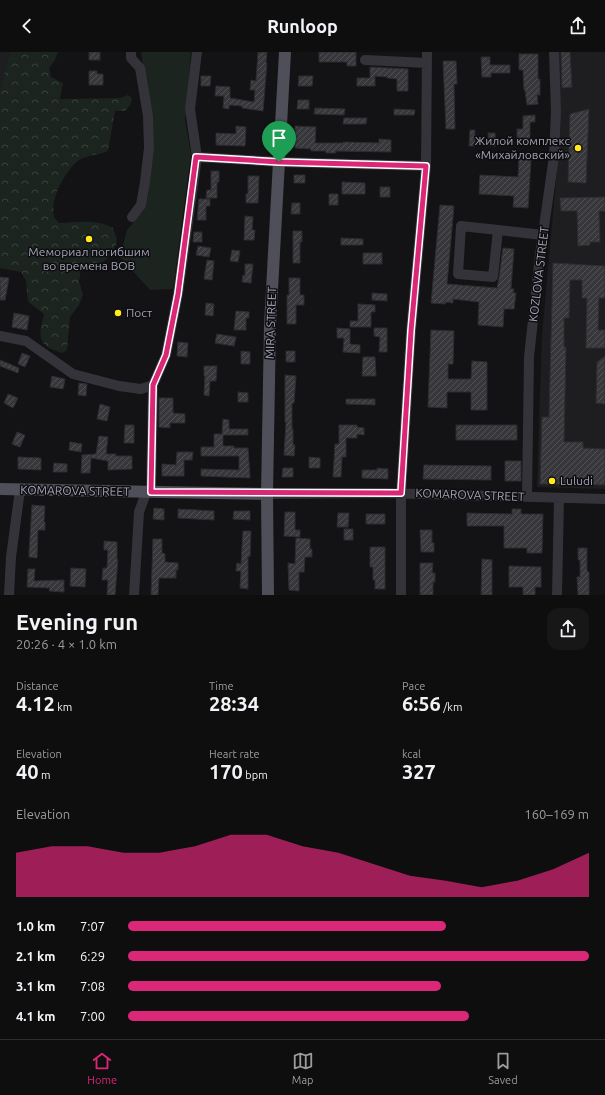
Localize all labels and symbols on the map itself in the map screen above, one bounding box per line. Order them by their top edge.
pin [262,121,296,162]
place label: Жилой комплекс «Михайловский» [475,134,570,161]
marker: Жилой комплекс «Михайловский» [573,143,583,153]
street label: KOZLOVA STREET [526,225,551,322]
marker: Мемориал погибшим во времена ВОВ [84,234,94,244]
place label: Мемориал погибшим во времена ВОВ [28,245,150,272]
street label: MIRA STREET [263,286,278,359]
place label: Пост [126,306,153,319]
marker: Пост [113,308,123,318]
place label: Luludi [560,474,593,487]
marker: Luludi [547,476,557,486]
street label: KOMAROVA STREET [20,483,130,498]
street label: KOMAROVA STREET [415,486,525,503]

